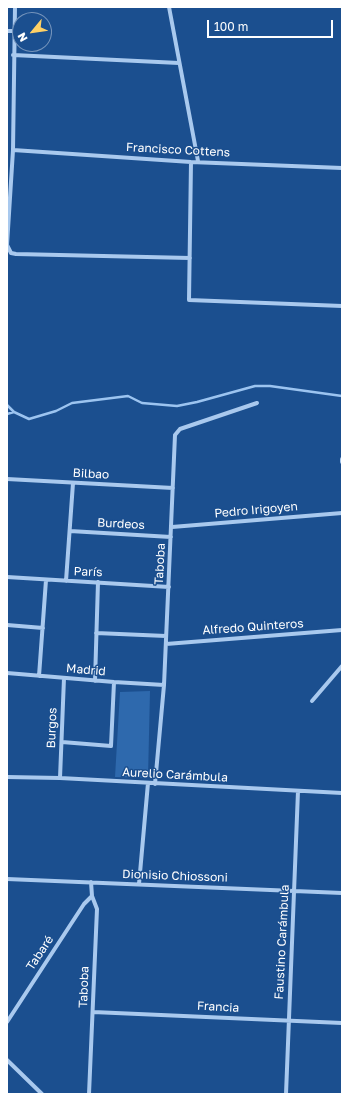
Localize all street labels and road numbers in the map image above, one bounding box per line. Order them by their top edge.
street label: Francisco Cottens [126,140,230,160]
street label: Bilbao [72,466,110,482]
street label: Pedro Irigoyen [214,499,298,521]
street label: Burdeos [97,516,145,532]
street label: Taboba [152,543,168,585]
street label: París [73,564,103,580]
street label: Alfredo Quinteros [202,616,304,638]
street label: Madrid [66,661,106,679]
street label: Burgos [44,707,60,749]
street label: Aurelio Carámbula [122,765,228,785]
street label: Dionisio Chiossoni [122,867,228,885]
street label: Faustino Carámbula [272,884,292,1000]
street label: Tabaré [23,933,57,973]
street label: Taboba [76,966,92,1008]
street label: Francia [196,999,240,1015]

